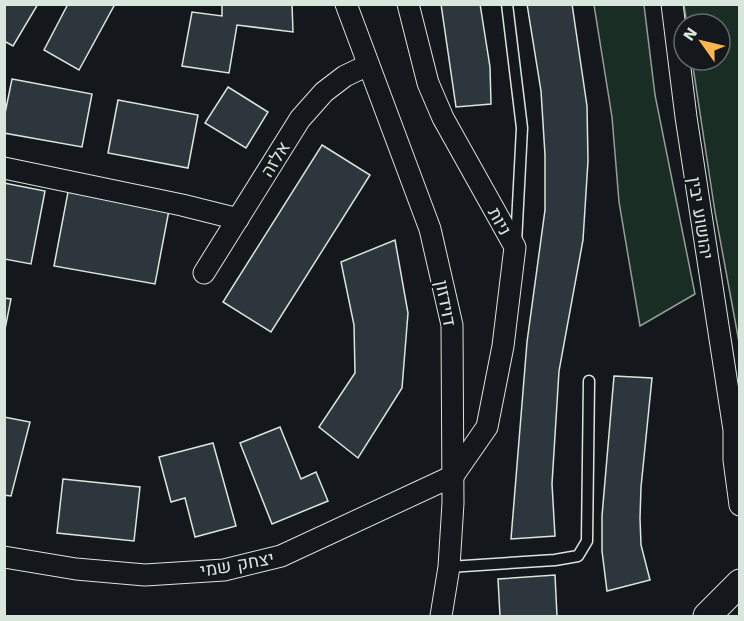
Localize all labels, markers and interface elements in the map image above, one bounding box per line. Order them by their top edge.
north arrow [672,12,732,72]
text: N [679,24,701,44]
street label: אלזה [256,137,294,181]
street label: יהושוע יבין [684,175,718,261]
street label: ניות [484,203,516,239]
street label: דוידזון [431,278,461,328]
street label: יצחק שמי [198,547,276,581]

